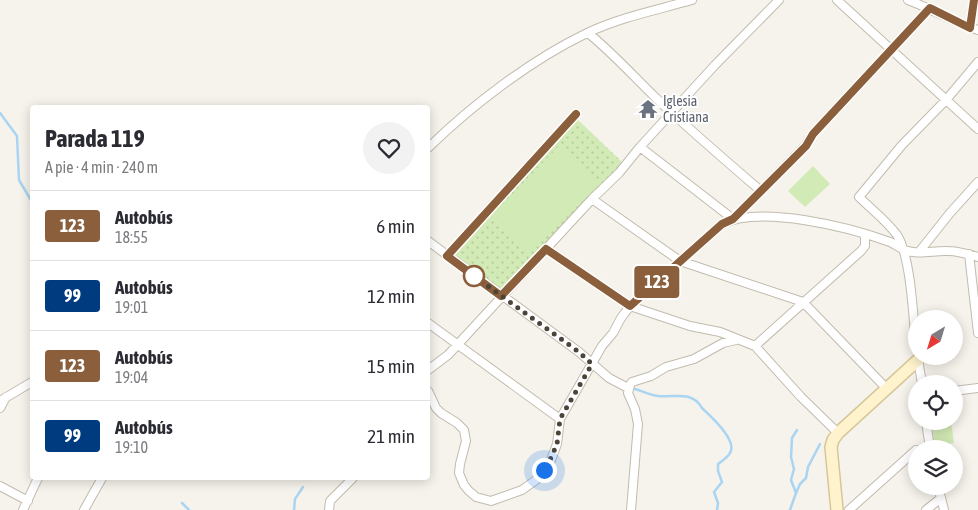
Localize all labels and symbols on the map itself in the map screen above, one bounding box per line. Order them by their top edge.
place label: Iglesia Cristiana [663,93,709,125]
temple icon: Iglesia Cristiana [637,98,659,120]
unlabelled marker [463,265,485,287]
line badge: 123 [628,266,686,298]
north arrow [908,310,962,365]
your location [532,458,557,483]

